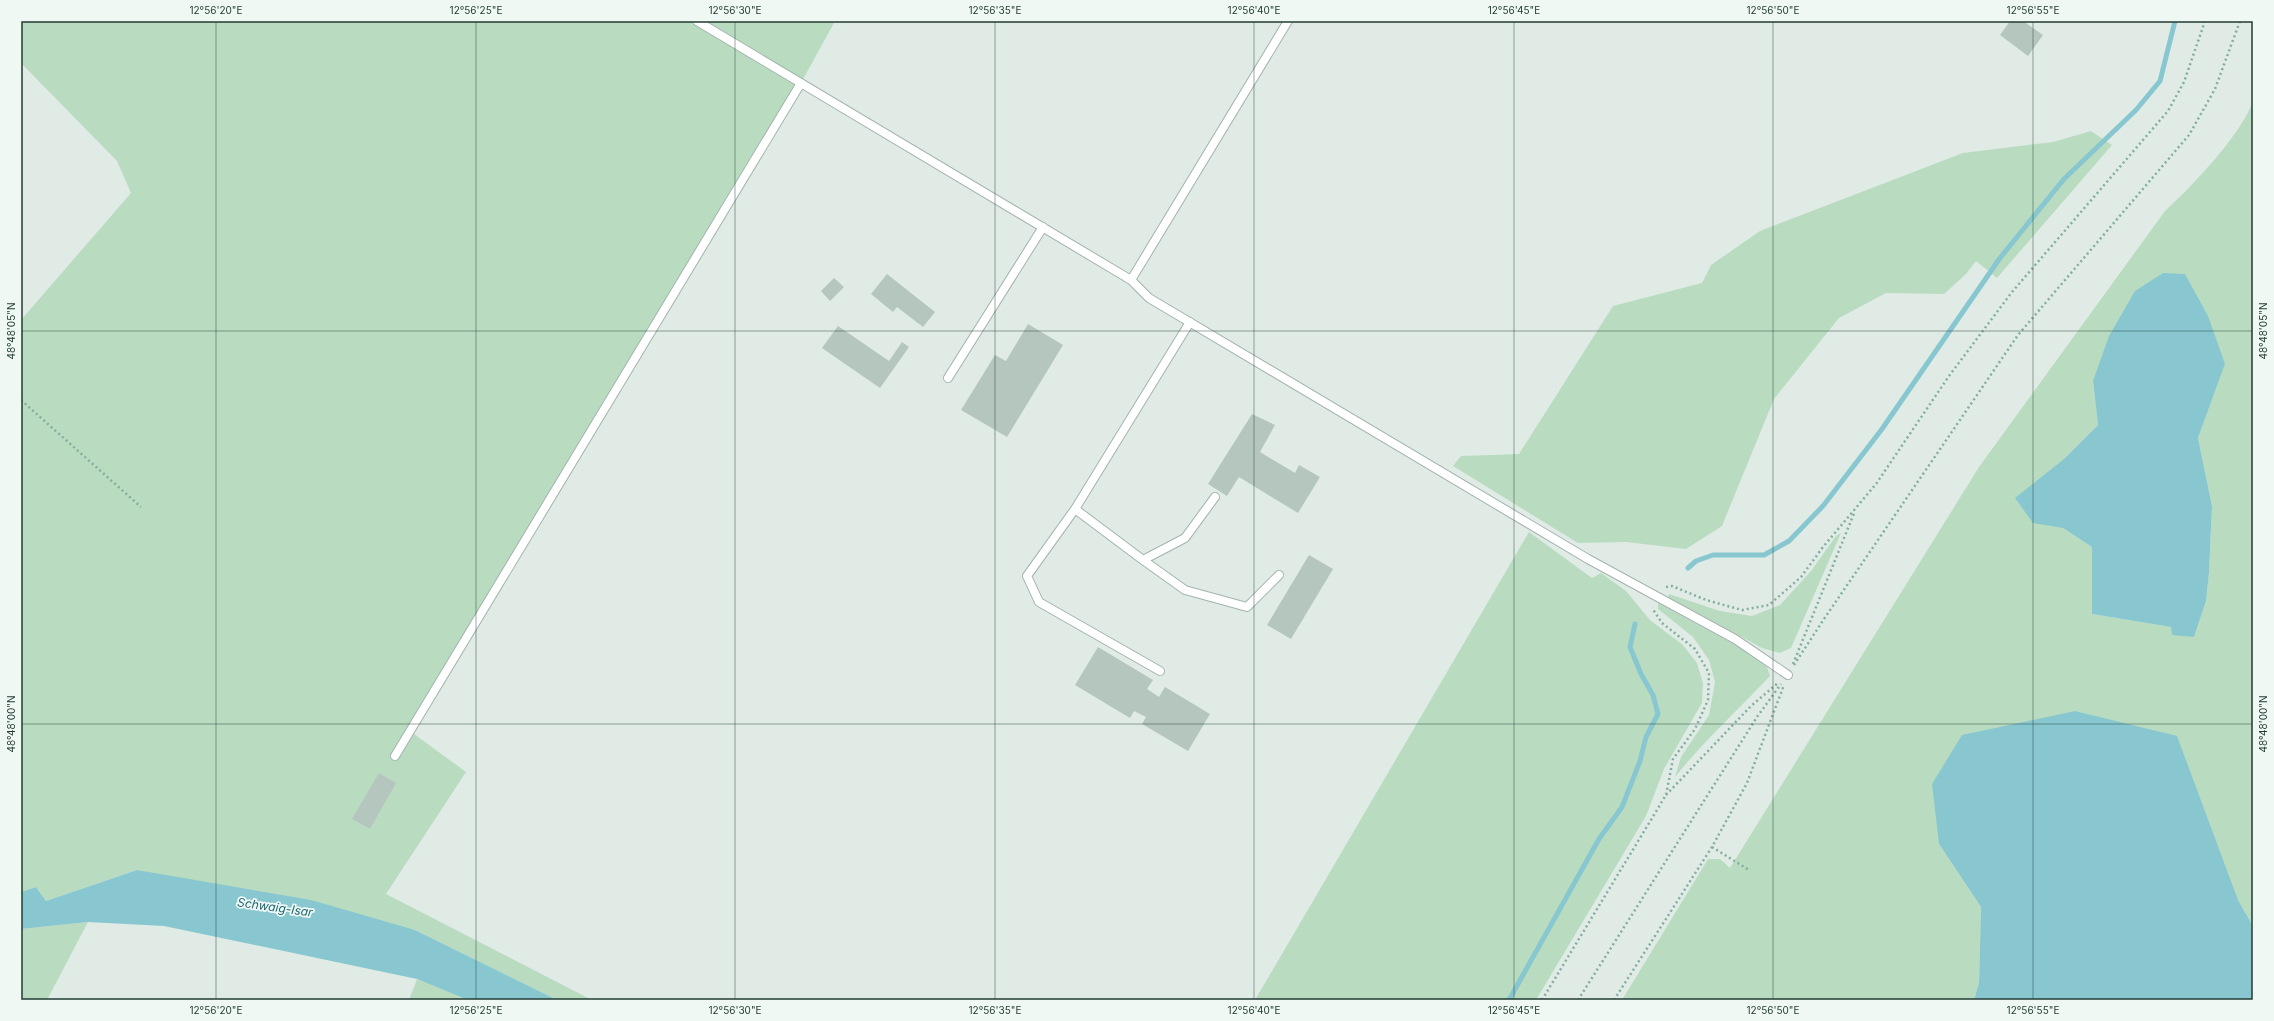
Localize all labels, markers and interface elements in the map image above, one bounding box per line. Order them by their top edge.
text: 12°56'20"E [189,4,243,16]
text: 12°56'25"E [450,4,502,16]
text: 12°56'30"E [708,4,762,16]
text: 12°56'35"E [969,4,1021,16]
text: 12°56'40"E [1228,4,1280,16]
text: 12°56'45"E [1488,4,1540,16]
text: 12°56'50"E [1746,4,1800,16]
text: 12°56'55"E [2007,4,2059,16]
text: 48°48'05"N [5,303,17,359]
text: 48°48'05"N [2257,303,2269,359]
text: 48°48'00"N [5,695,17,753]
text: 48°48'00"N [2257,695,2269,753]
water label: Schwaig-Isar [236,894,314,920]
text: 12°56'20"E [189,1004,243,1016]
text: 12°56'25"E [450,1004,502,1016]
text: 12°56'30"E [708,1004,762,1016]
text: 12°56'35"E [969,1004,1021,1016]
text: 12°56'40"E [1228,1004,1280,1016]
text: 12°56'45"E [1488,1004,1540,1016]
text: 12°56'50"E [1746,1004,1800,1016]
text: 12°56'55"E [2007,1004,2059,1016]

